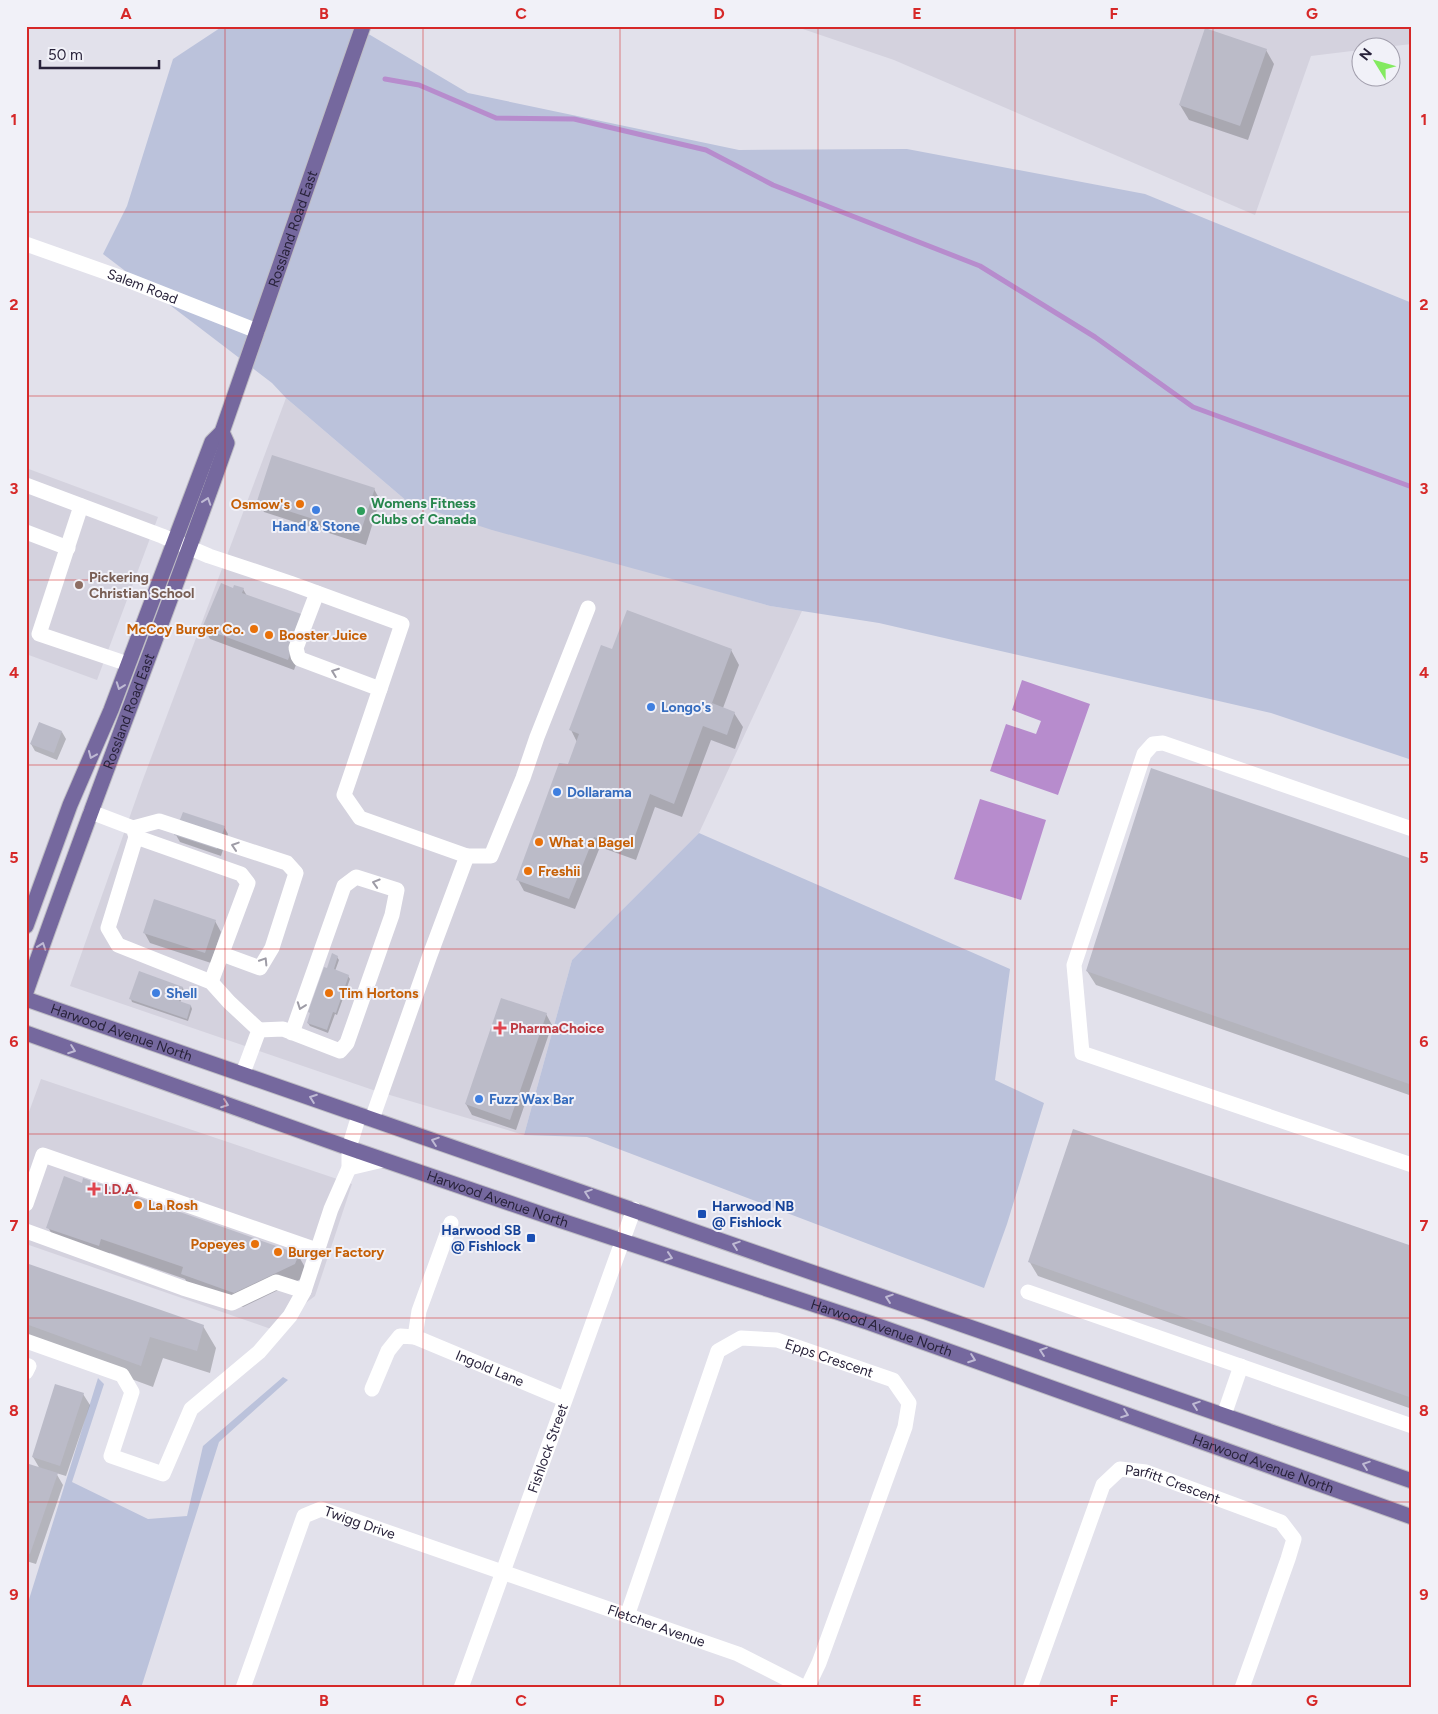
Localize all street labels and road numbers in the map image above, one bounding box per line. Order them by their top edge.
street label: Rossland Road East [264,168,321,289]
street label: Salem Road [105,265,180,307]
street label: Rossland Road East [99,651,158,772]
street label: Harwood Avenue North [48,1000,195,1065]
street label: Harwood Avenue North [424,1167,571,1231]
street label: Harwood Avenue North [809,1295,955,1360]
street label: Epps Crescent [783,1335,876,1381]
street label: Ingold Lane [453,1346,527,1390]
street label: Fishlock Street [524,1401,571,1495]
street label: Harwood Avenue North [1190,1431,1336,1497]
street label: Parfitt Crescent [1124,1461,1223,1507]
street label: Twigg Drive [322,1502,398,1543]
street label: Fletcher Avenue [605,1601,708,1651]

